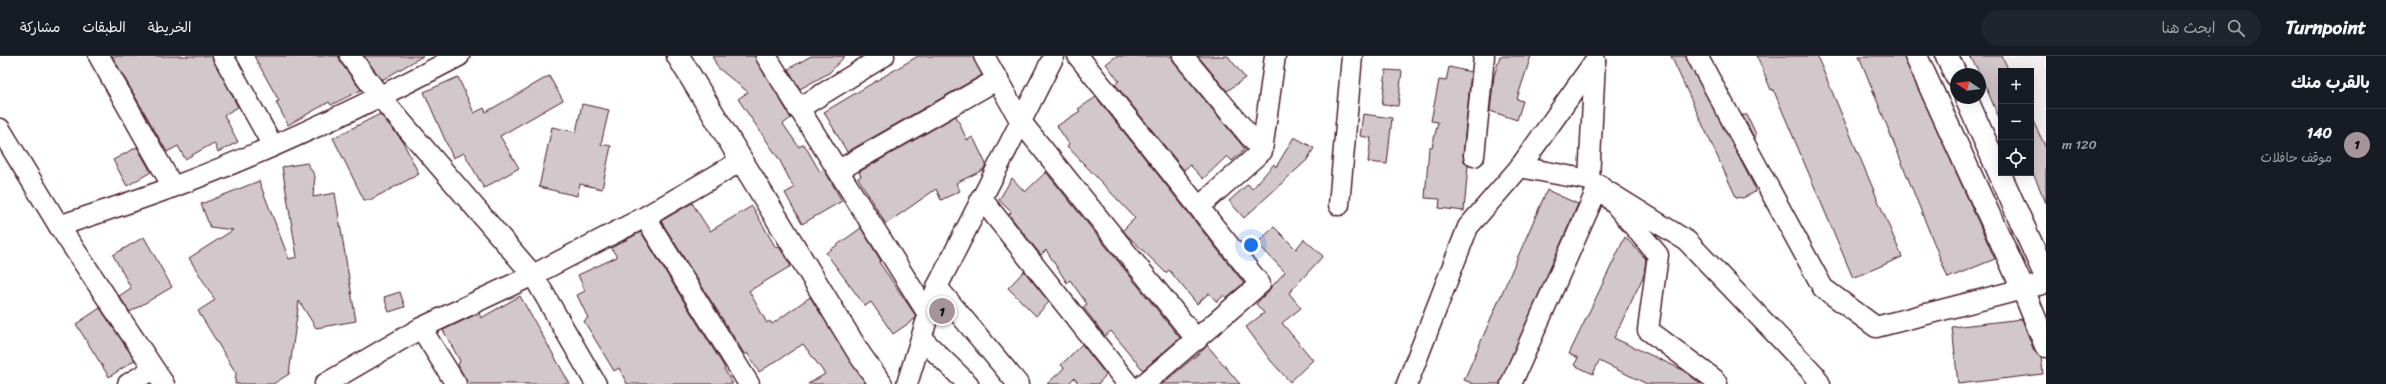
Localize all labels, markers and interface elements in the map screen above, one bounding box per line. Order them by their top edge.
search box [1981,10,2261,46]
text: Turnpoint [2285,11,2366,44]
text: مشاركة [20,15,60,40]
text: الطبقات [82,15,126,40]
text: الخريطة [148,15,191,40]
text: ابحث هنا [2161,15,2215,41]
icon: search [2225,17,2247,39]
text: بالقرب منك [2291,67,2370,97]
north arrow [1950,68,1986,104]
map controls [1998,68,2034,176]
button: + [1998,68,2034,104]
button: − [1998,104,2034,140]
text: 140 [2307,120,2332,146]
text: 120 m [2062,133,2097,156]
text: 1 [2354,133,2360,156]
button: locate [1998,140,2034,176]
text: موقف حافلات [2261,146,2332,169]
your location [1241,235,1261,255]
pin: 1 [929,296,955,326]

